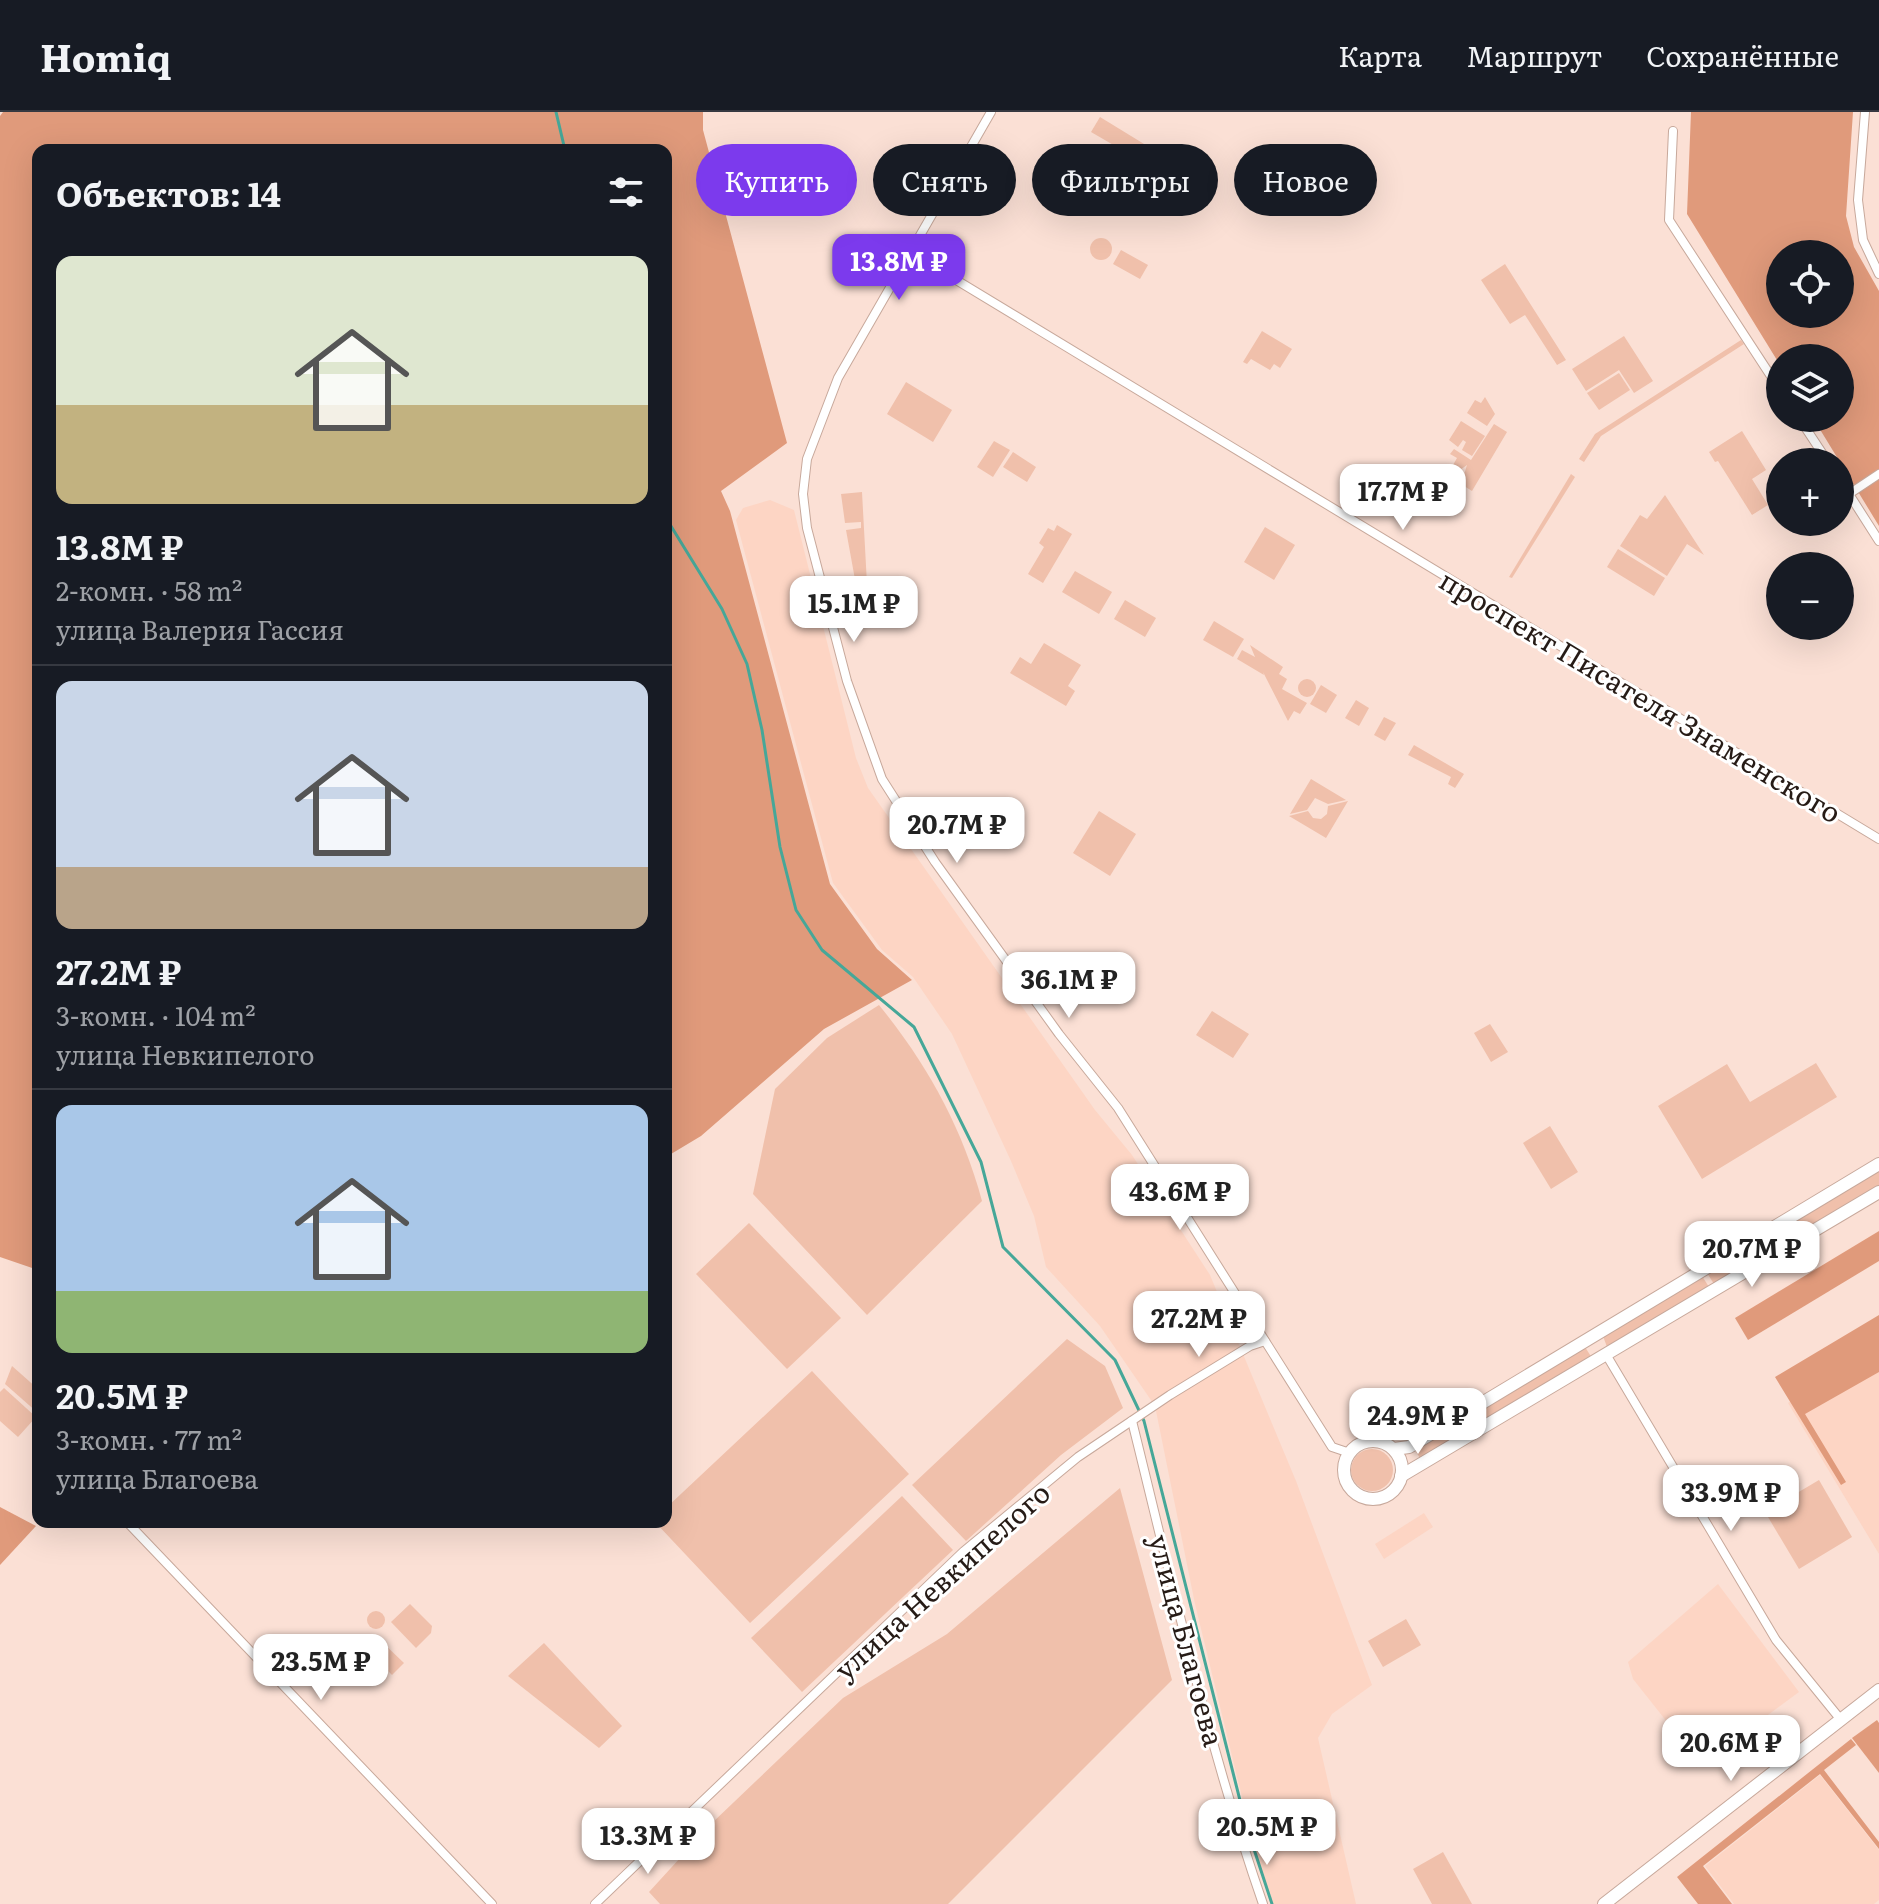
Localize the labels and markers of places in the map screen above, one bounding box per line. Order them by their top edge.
pin: 13.8M ₽ [825,234,973,302]
pin: 17.7M ₽ [1329,464,1477,532]
pin: 15.1M ₽ [780,576,928,644]
pin: 20.7M ₽ [883,797,1031,865]
pin: 36.1M ₽ [995,952,1143,1020]
pin: 43.6M ₽ [1106,1164,1254,1232]
pin: 20.7M ₽ [1678,1221,1826,1289]
pin: 27.2M ₽ [1125,1291,1273,1359]
pin: 24.9M ₽ [1344,1388,1492,1456]
pin: 33.9M ₽ [1657,1465,1805,1533]
pin: 23.5M ₽ [247,1634,395,1702]
pin: 20.6M ₽ [1657,1715,1805,1783]
pin: 20.5M ₽ [1193,1799,1341,1867]
pin: 13.3M ₽ [574,1808,722,1876]

